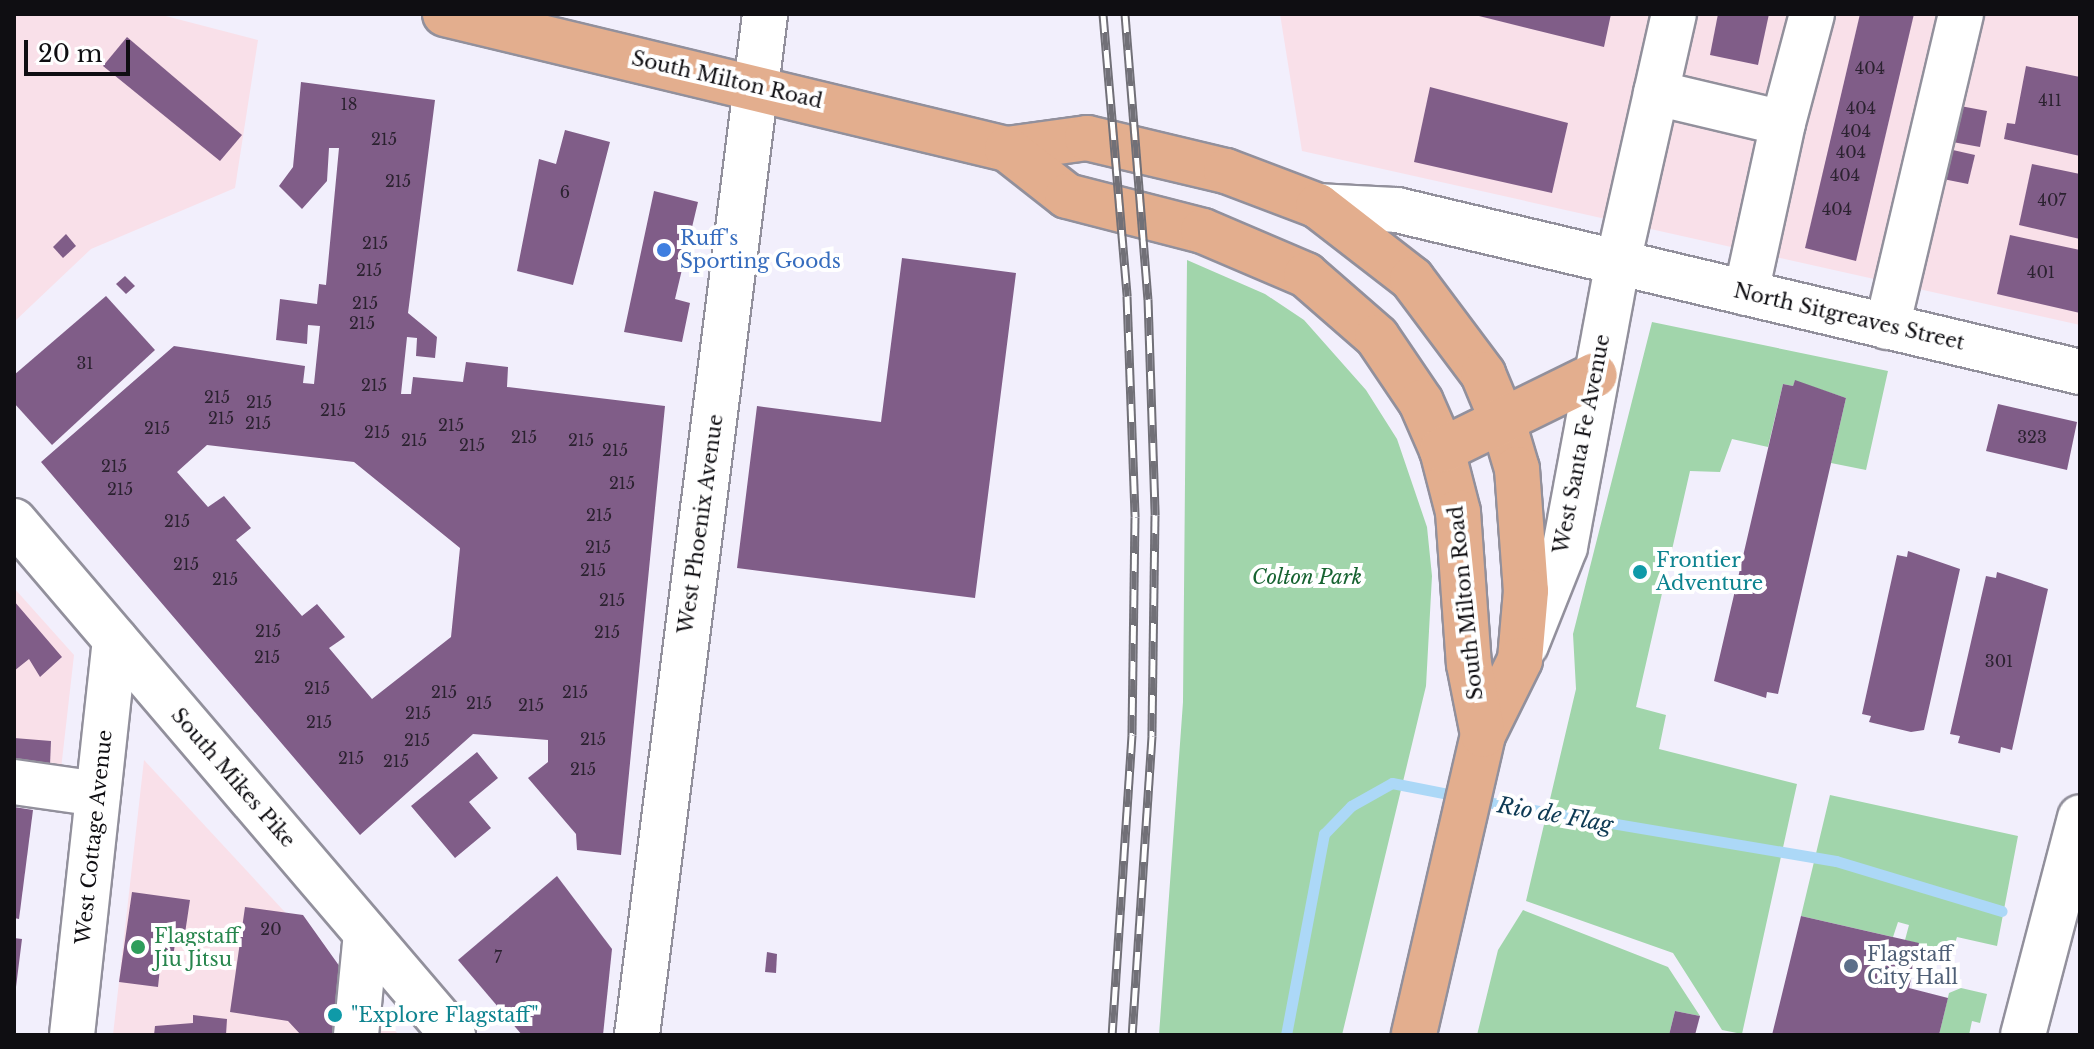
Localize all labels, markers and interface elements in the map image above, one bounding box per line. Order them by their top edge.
scale bar [28,24,134,74]
text: 20 m [38,39,103,68]
street label: South Milton Road [629,46,825,114]
house number: 404 [1855,58,1885,78]
house number: 411 [2038,90,2062,110]
house number: 18 [341,94,357,114]
house number: 404 [1846,98,1876,118]
house number: 404 [1841,121,1871,141]
house number: 215 [371,129,397,149]
house number: 404 [1836,142,1866,162]
house number: 404 [1830,165,1860,185]
house number: 215 [385,171,411,191]
house number: 6 [560,182,570,202]
house number: 407 [2038,190,2066,210]
house number: 404 [1822,199,1852,219]
place label: Ruff's Sporting Goods [680,226,841,273]
house number: 215 [362,233,388,253]
marker: Ruff's Sporting Goods [655,241,673,259]
house number: 215 [356,260,382,280]
house number: 401 [2027,262,2055,282]
street label: North Sitgreaves Street [1731,279,1967,355]
house number: 215 [352,293,378,313]
house number: 215 [349,313,375,333]
street label: West Santa Fe Avenue [1549,332,1615,556]
house number: 31 [77,353,93,373]
house number: 215 [361,375,387,395]
house number: 215 [204,387,230,407]
house number: 215 [246,392,272,412]
house number: 215 [320,400,346,420]
house number: 215 [208,408,234,428]
street label: West Phoenix Avenue [674,412,728,636]
house number: 215 [245,413,271,433]
house number: 215 [438,415,464,435]
house number: 215 [144,418,170,438]
house number: 215 [364,422,390,442]
house number: 215 [511,427,537,447]
house number: 323 [2017,427,2047,447]
house number: 215 [401,430,427,450]
house number: 215 [568,430,594,450]
house number: 215 [459,435,485,455]
house number: 215 [602,440,628,460]
house number: 215 [101,456,127,476]
house number: 215 [609,473,635,493]
house number: 215 [107,479,133,499]
house number: 215 [586,505,612,525]
street label: South Milton Road [1444,505,1488,701]
house number: 215 [164,511,190,531]
house number: 215 [585,537,611,557]
place label: Frontier Adventure [1656,548,1763,595]
house number: 215 [173,554,199,574]
house number: 215 [580,560,606,580]
marker: Frontier Adventure [1631,563,1649,581]
park label: Colton Park [1252,565,1362,589]
house number: 215 [212,569,238,589]
house number: 215 [599,590,625,610]
house number: 215 [255,621,281,641]
house number: 215 [594,622,620,642]
house number: 215 [254,647,280,667]
house number: 301 [1985,651,2013,671]
house number: 215 [304,678,330,698]
house number: 215 [431,682,457,702]
house number: 215 [562,682,588,702]
house number: 215 [466,693,492,713]
house number: 215 [518,695,544,715]
house number: 215 [405,703,431,723]
street label: South Mikes Pike [166,704,300,852]
house number: 215 [306,712,332,732]
street label: West Cottage Avenue [71,728,117,946]
house number: 215 [580,729,606,749]
house number: 215 [404,730,430,750]
house number: 215 [338,748,364,768]
house number: 215 [383,751,409,771]
house number: 215 [570,759,596,779]
water label: Rio de Flag [1495,792,1615,838]
house number: 20 [260,919,282,939]
place label: Flagstaff Jiu Jitsu [154,924,239,971]
marker: Flagstaff Jiu Jitsu [129,938,147,956]
place label: Flagstaff City Hall [1867,942,1959,989]
house number: 7 [494,947,502,967]
marker: Flagstaff City Hall [1842,957,1860,975]
place label: "Explore Flagstaff" [351,1003,539,1027]
marker: "Explore Flagstaff" [326,1006,344,1024]

